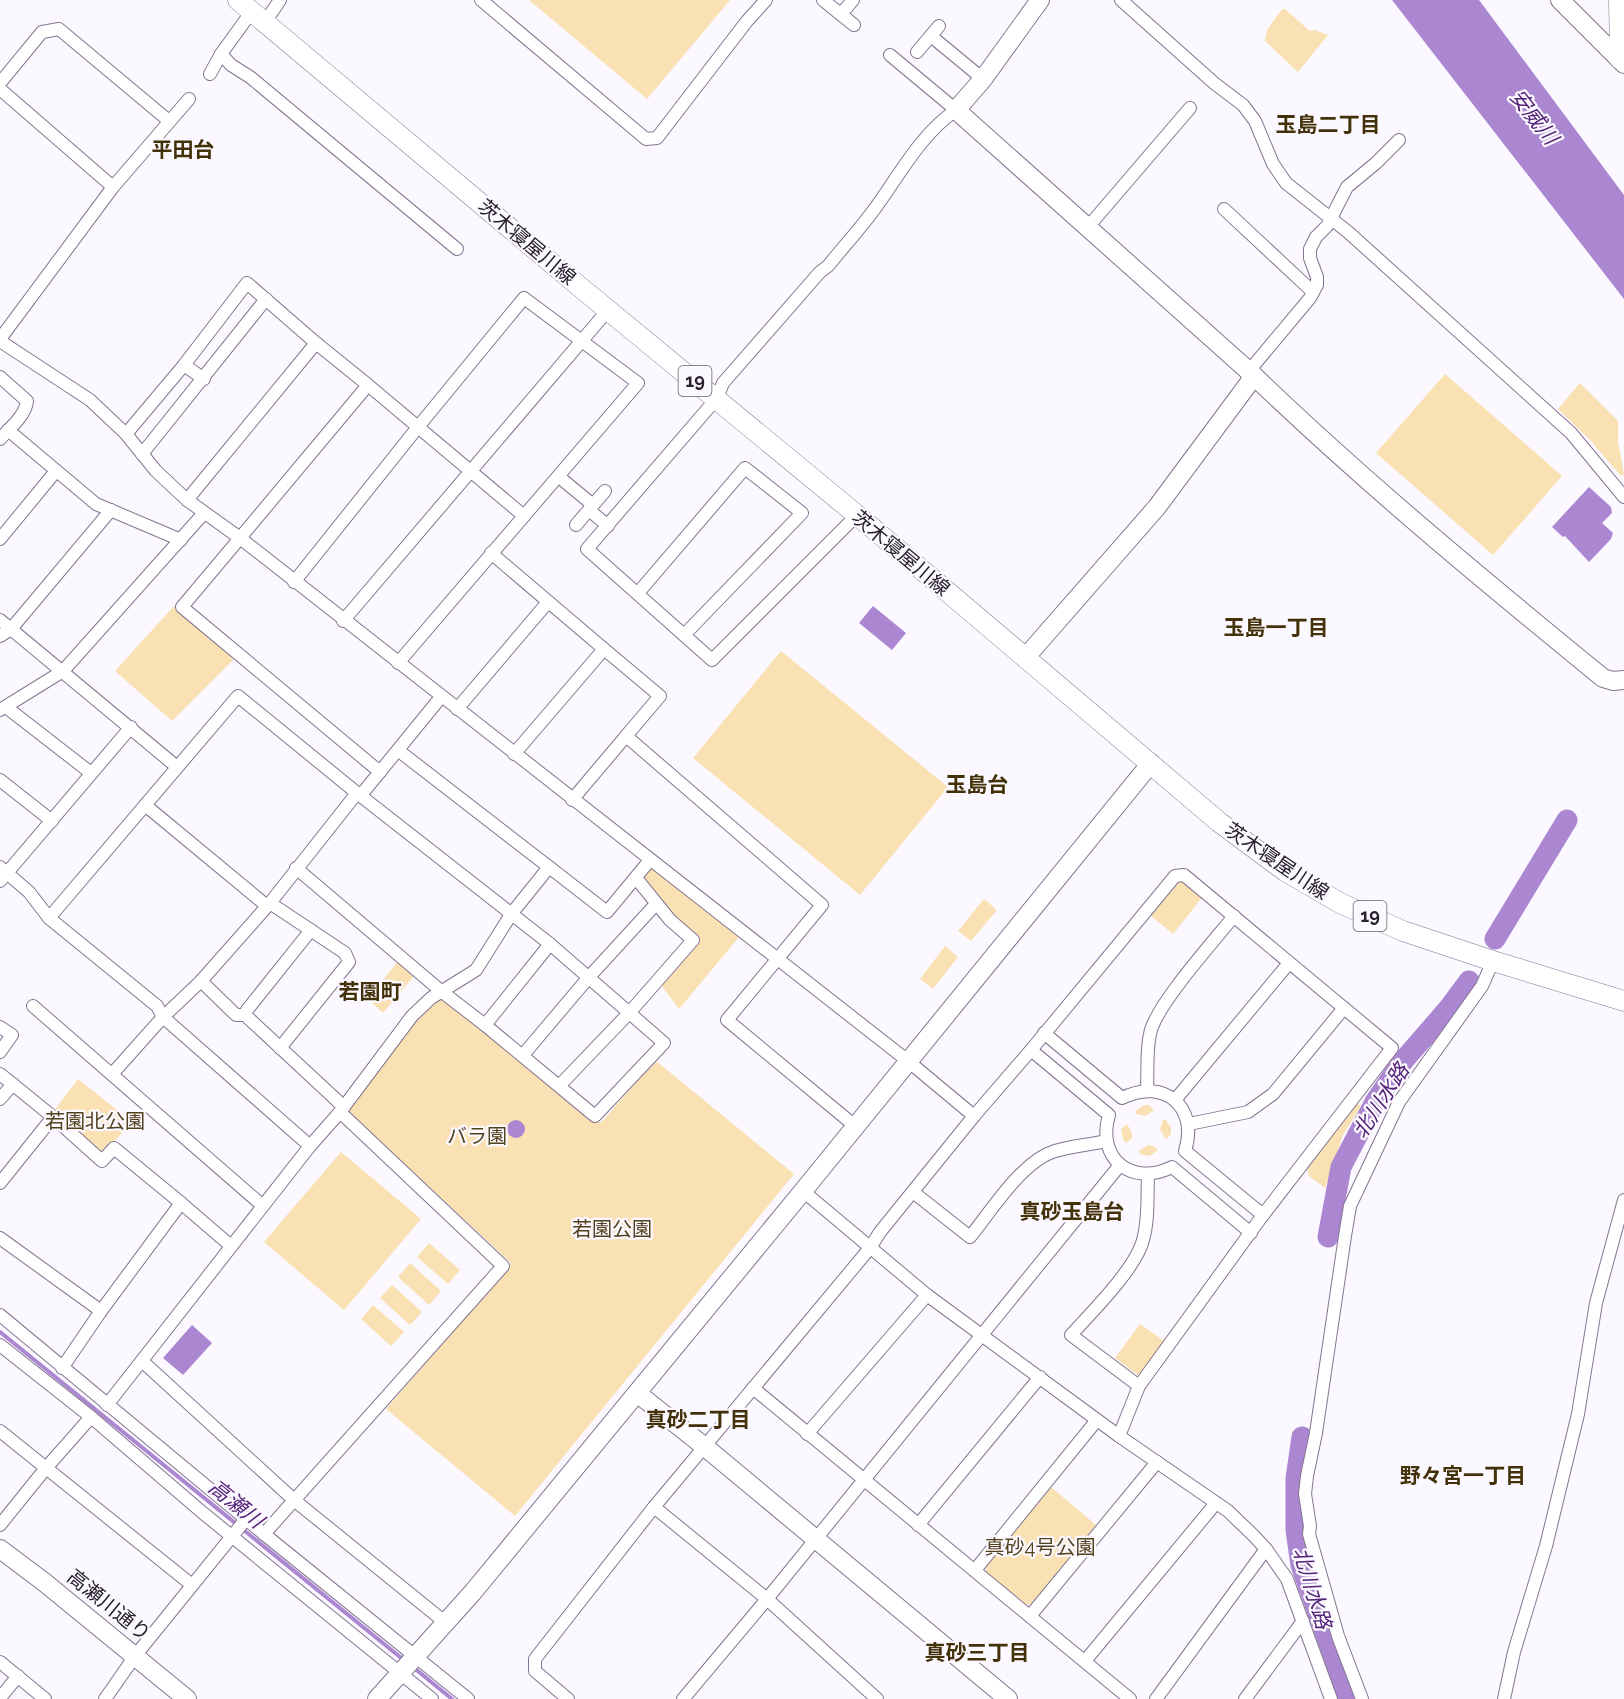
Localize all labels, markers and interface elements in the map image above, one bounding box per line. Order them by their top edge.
water label: 安威川 [1505,84,1565,151]
district label: 玉島二丁目 [1276,112,1381,137]
district label: 平田台 [152,137,215,162]
street label: 茨木寝屋川線 [473,194,581,290]
road number: 19 [678,366,712,396]
street label: 茨木寝屋川線 [847,505,955,601]
district label: 玉島一丁目 [1224,615,1329,640]
district label: 玉島台 [946,772,1009,797]
street label: 茨木寝屋川線 [1221,817,1333,905]
road number: 19 [1354,901,1386,931]
district label: 若園町 [339,979,402,1004]
water label: 北川水路 [1347,1057,1415,1143]
park label: 若園北公園 [45,1109,145,1133]
park label: バラ園 [447,1124,507,1148]
district label: 真砂玉島台 [1020,1199,1125,1224]
park label: 若園公園 [572,1217,652,1241]
district label: 真砂二丁目 [646,1407,751,1432]
district label: 野々宮一丁目 [1400,1463,1526,1488]
water label: 高瀬川 [204,1474,270,1534]
park label: 真砂4号公園 [985,1535,1095,1559]
water label: 北川水路 [1288,1544,1337,1634]
street label: 高瀬川通り [63,1564,155,1646]
district label: 真砂三丁目 [925,1640,1030,1665]

